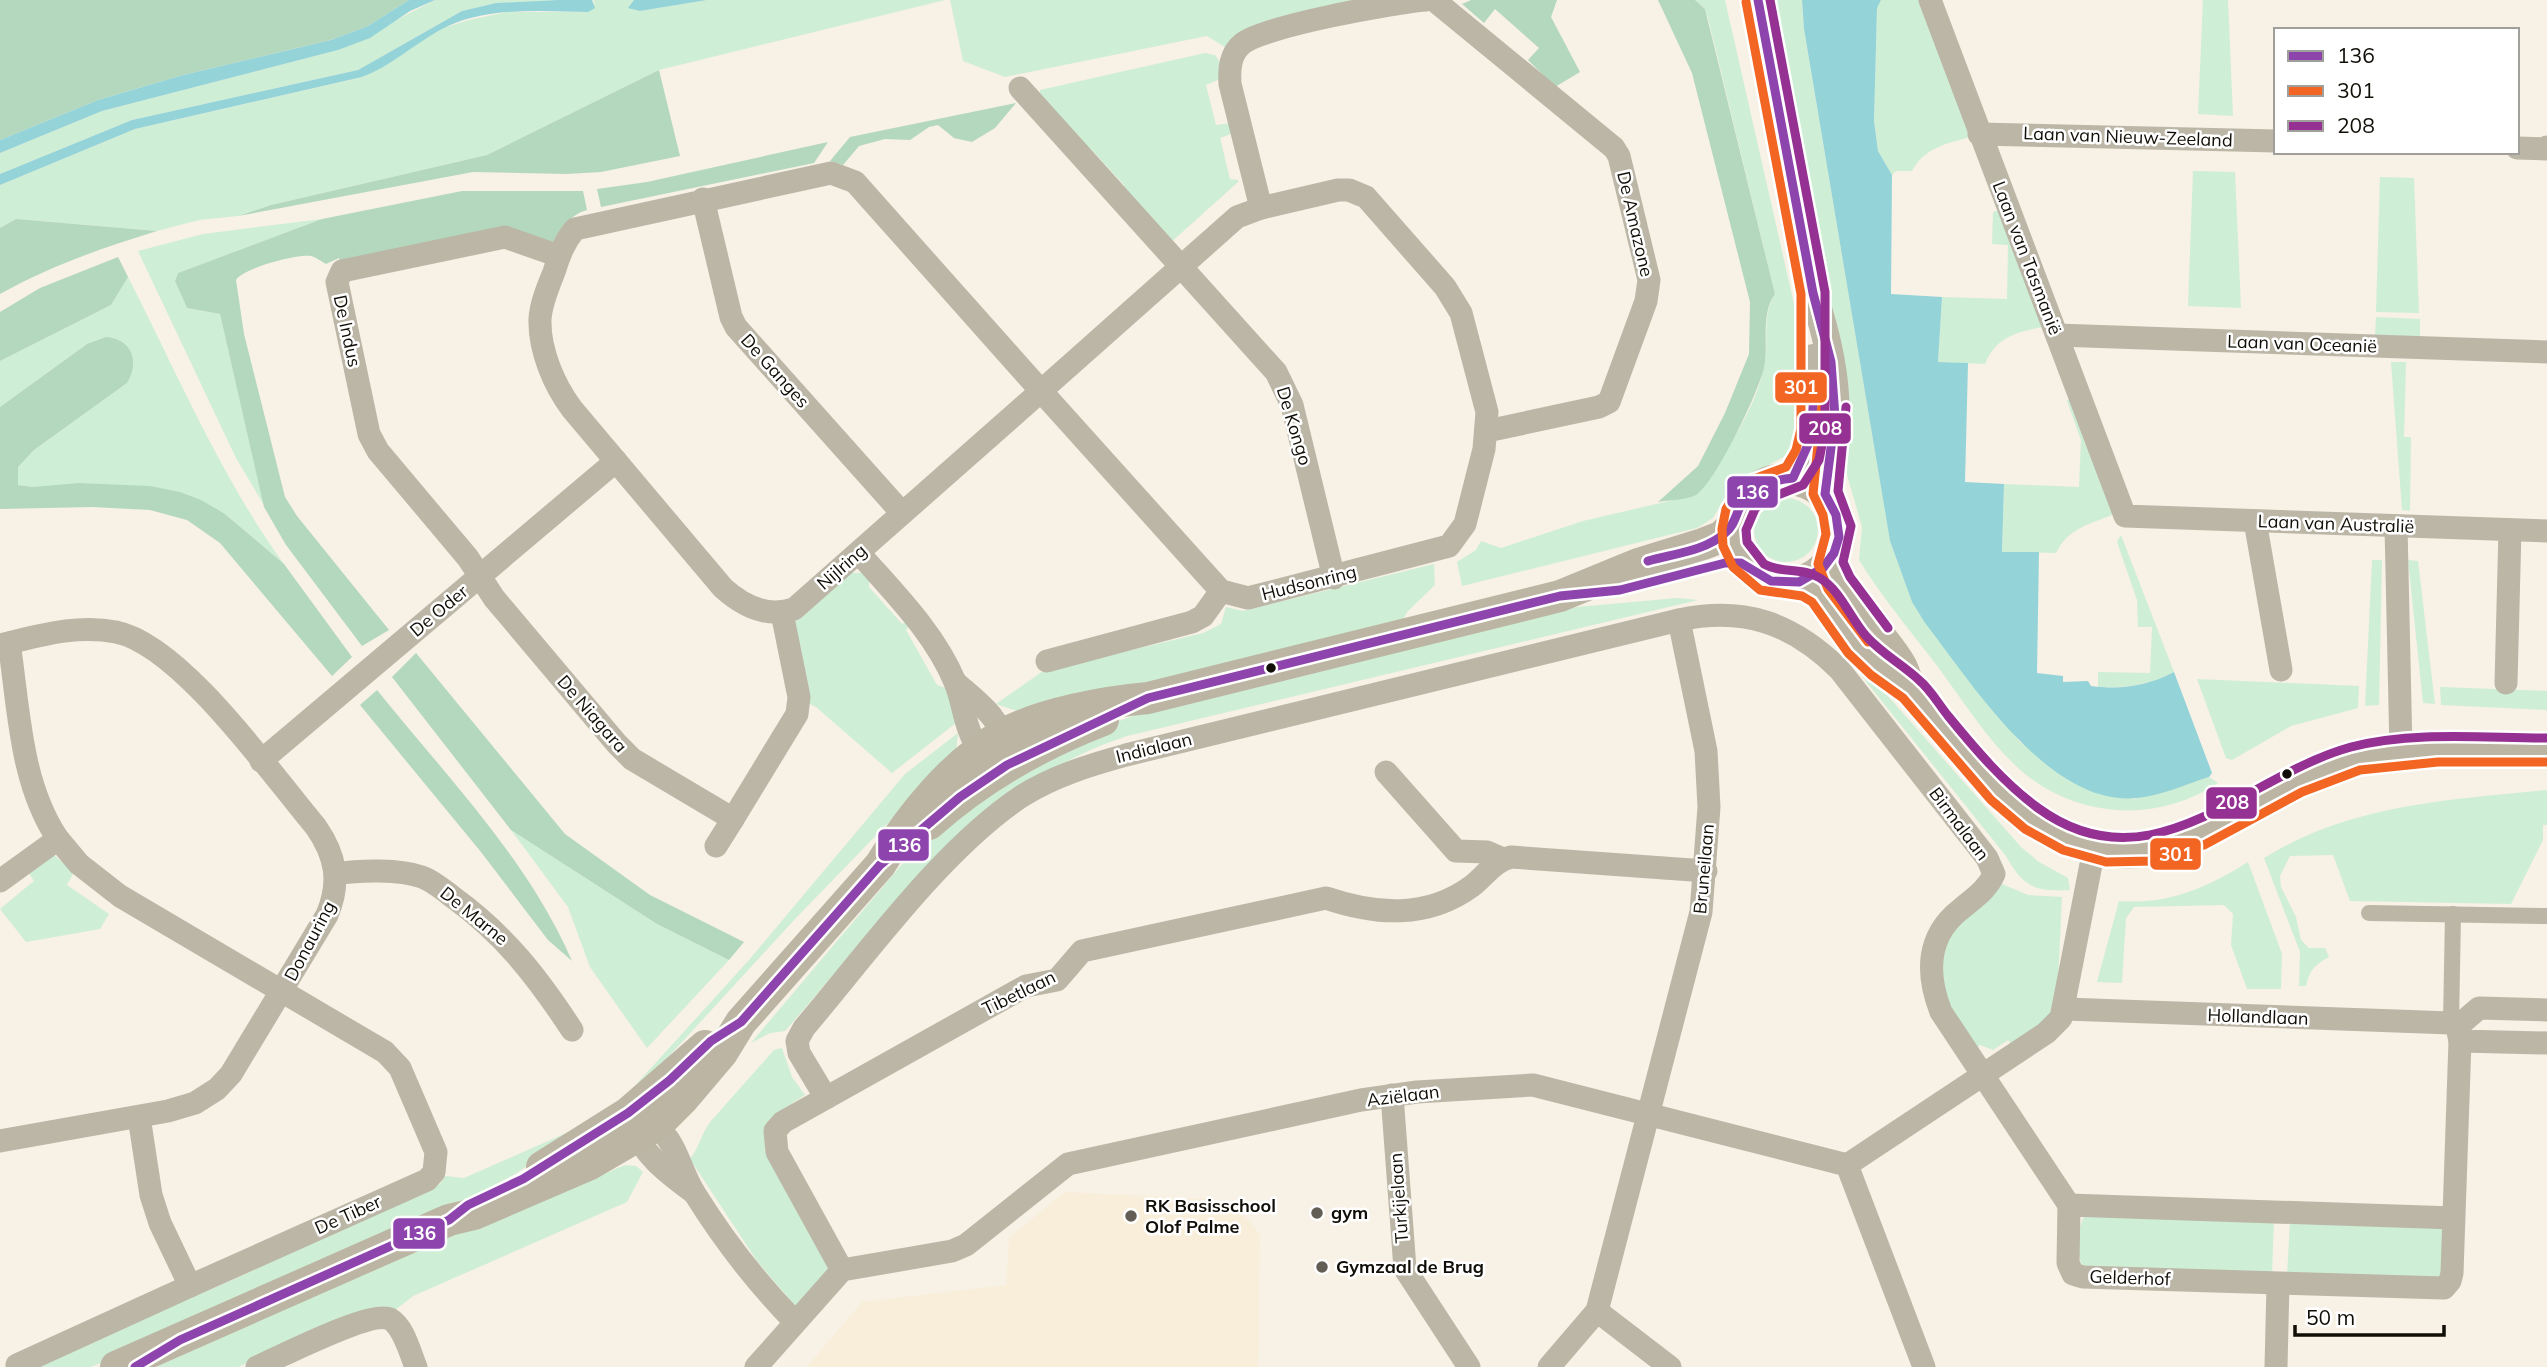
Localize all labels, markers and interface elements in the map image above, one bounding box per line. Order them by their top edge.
legend [2274,28,2519,154]
text: 136 [2337,42,2375,68]
text: 301 [2337,77,2375,103]
text: 208 [2337,112,2375,138]
street label: Laan van Nieuw-Zeeland [2023,121,2233,152]
street label: De Amazone [1612,169,1659,279]
street label: Laan van Tasmanië [1988,178,2067,338]
street label: De Indus [329,293,366,369]
street label: De Ganges [736,329,815,413]
street label: Laan van Oceanië [2227,329,2377,358]
line badge: 301 [1774,371,1828,404]
text: 301 [1784,375,1818,399]
street label: De Kongo [1272,384,1317,468]
line badge: 208 [1798,412,1852,445]
text: 208 [1808,416,1842,440]
line badge: 136 [1726,475,1779,509]
text: 136 [1735,480,1769,504]
street label: Laan van Australië [2257,509,2415,538]
street label: Nijlring [812,539,871,595]
street label: Hudsonring [1259,560,1359,605]
street label: De Oder [405,579,473,642]
unlabelled marker [1264,661,1278,675]
street label: De Niagara [552,670,632,757]
street label: Indialaan [1113,727,1194,768]
unlabelled marker [2280,767,2294,781]
street label: Birmalaan [1924,782,1994,865]
line badge: 208 [2205,786,2258,820]
text: 208 [2215,790,2249,814]
street label: Bruneilaan [1688,823,1719,915]
line badge: 136 [877,828,930,862]
text: 136 [887,833,921,857]
line badge: 301 [2149,837,2202,871]
text: 301 [2159,842,2193,866]
street label: De Marne [436,881,513,950]
street label: Donauring [279,897,340,985]
street label: Tibetlaan [978,965,1059,1020]
street label: Hollandlaan [2207,1003,2309,1030]
street label: Aziëlaan [1365,1080,1441,1111]
street label: Turkijelaan [1384,1152,1413,1244]
street label: De Tiber [311,1190,385,1239]
place label: RK Basisschool Olof Palme [1145,1194,1276,1238]
place label: gym [1331,1201,1368,1224]
marker: gym [1309,1205,1325,1221]
marker: RK Basisschool Olof Palme [1123,1208,1139,1224]
line badge: 136 [392,1217,446,1250]
text: 136 [402,1221,436,1245]
place label: Gymzaal de Brug [1336,1255,1484,1278]
marker: Gymzaal de Brug [1314,1259,1330,1275]
street label: Gelderhof [2089,1265,2172,1290]
scale bar [2295,1294,2444,1338]
text: 50 m [2306,1304,2355,1330]

